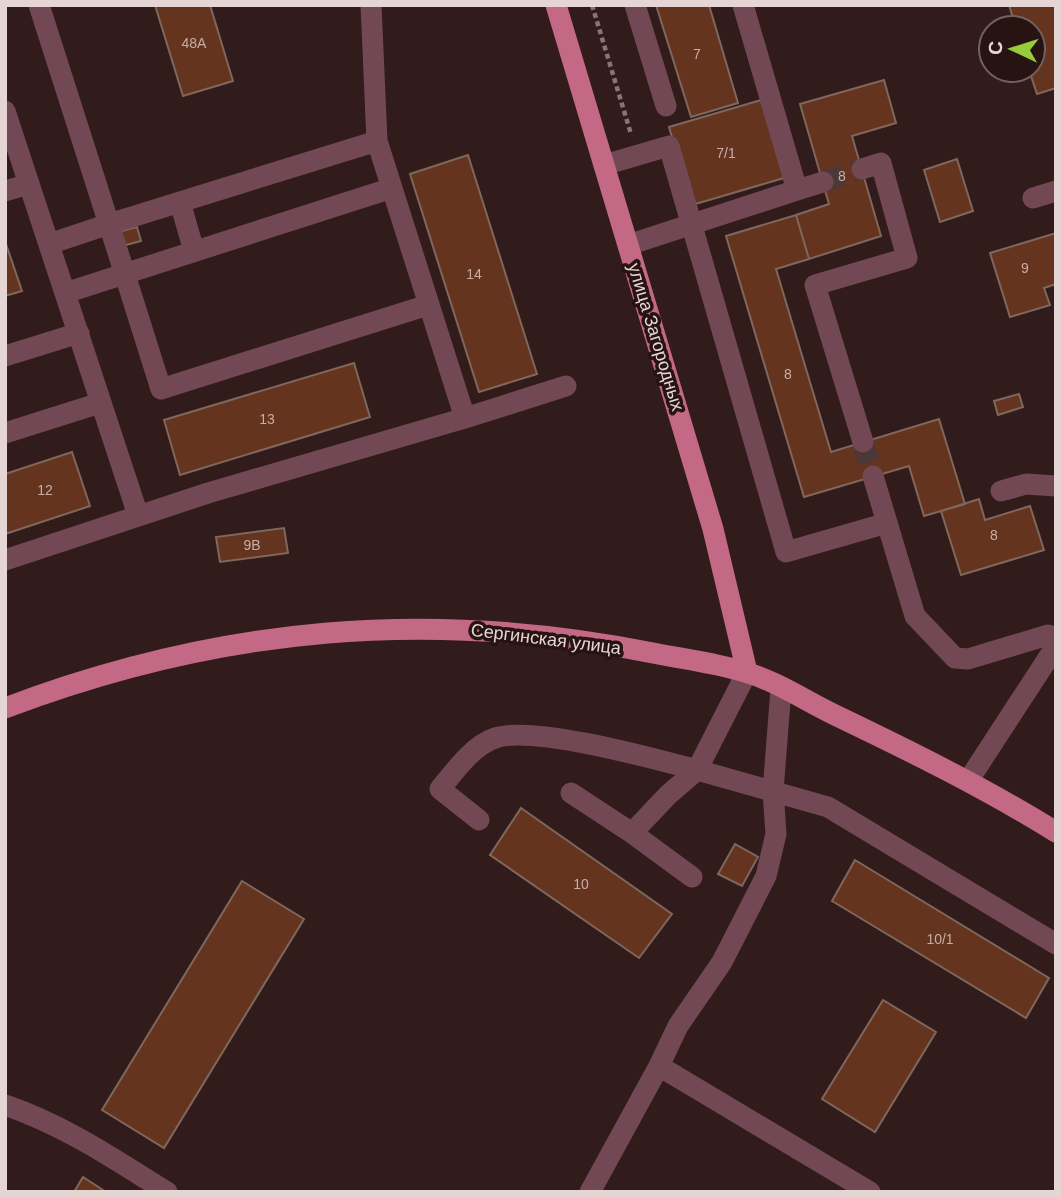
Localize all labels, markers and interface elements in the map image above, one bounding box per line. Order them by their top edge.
north arrow [977,14,1047,84]
house number: 48А [182,35,207,51]
text: С [985,40,1007,55]
house number: 7 [693,46,701,62]
house number: 7/1 [716,145,736,161]
house number: 8 [838,168,846,184]
house number: 9 [1021,260,1029,276]
street label: улица Загородных [624,261,688,413]
house number: 14 [466,266,482,282]
house number: 8 [784,366,792,382]
house number: 13 [259,411,275,427]
house number: 12 [37,482,53,498]
house number: 8 [990,527,998,543]
house number: 9В [243,537,261,553]
street label: Сергинская улица [470,620,623,658]
house number: 10 [573,876,589,892]
house number: 10/1 [926,931,954,947]

